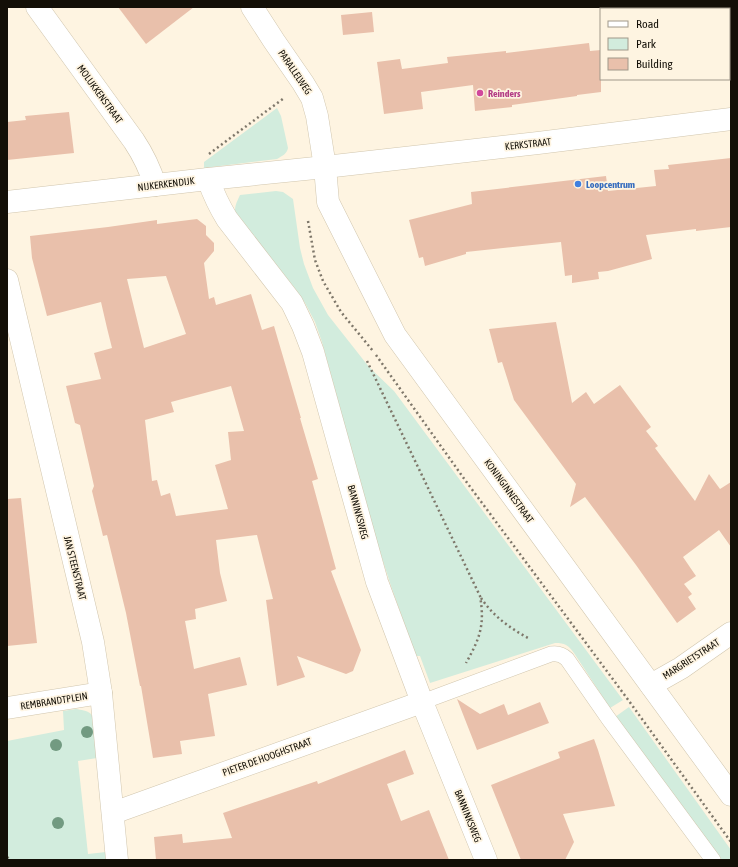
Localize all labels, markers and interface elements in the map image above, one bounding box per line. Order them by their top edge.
legend [600,8,730,80]
text: Road [636,17,659,31]
text: Park [636,37,657,51]
street label: PARALLELWEG [276,48,314,96]
text: Building [636,57,674,71]
street label: MOLUKKENSTRAAT [75,63,125,126]
marker: Reinders [475,88,485,98]
place label: Reinders [488,88,521,99]
street label: KERKSTRAAT [504,136,552,152]
street label: NIJKERKENDIJK [137,175,195,193]
marker: Loopcentrum [573,179,583,189]
place label: Loopcentrum [586,179,635,190]
street label: KONINGINNESTRAAT [482,457,536,525]
street label: BANNINKSWEG [345,484,371,540]
street label: JAN STEENSTRAAT [62,535,88,602]
street label: MARGRIETSTRAAT [661,636,722,681]
street label: REMBRANDTPLEIN [20,690,88,712]
street label: PIETER DE HOOGHSTRAAT [221,736,314,778]
street label: BANNINKSWEG [452,788,484,844]

